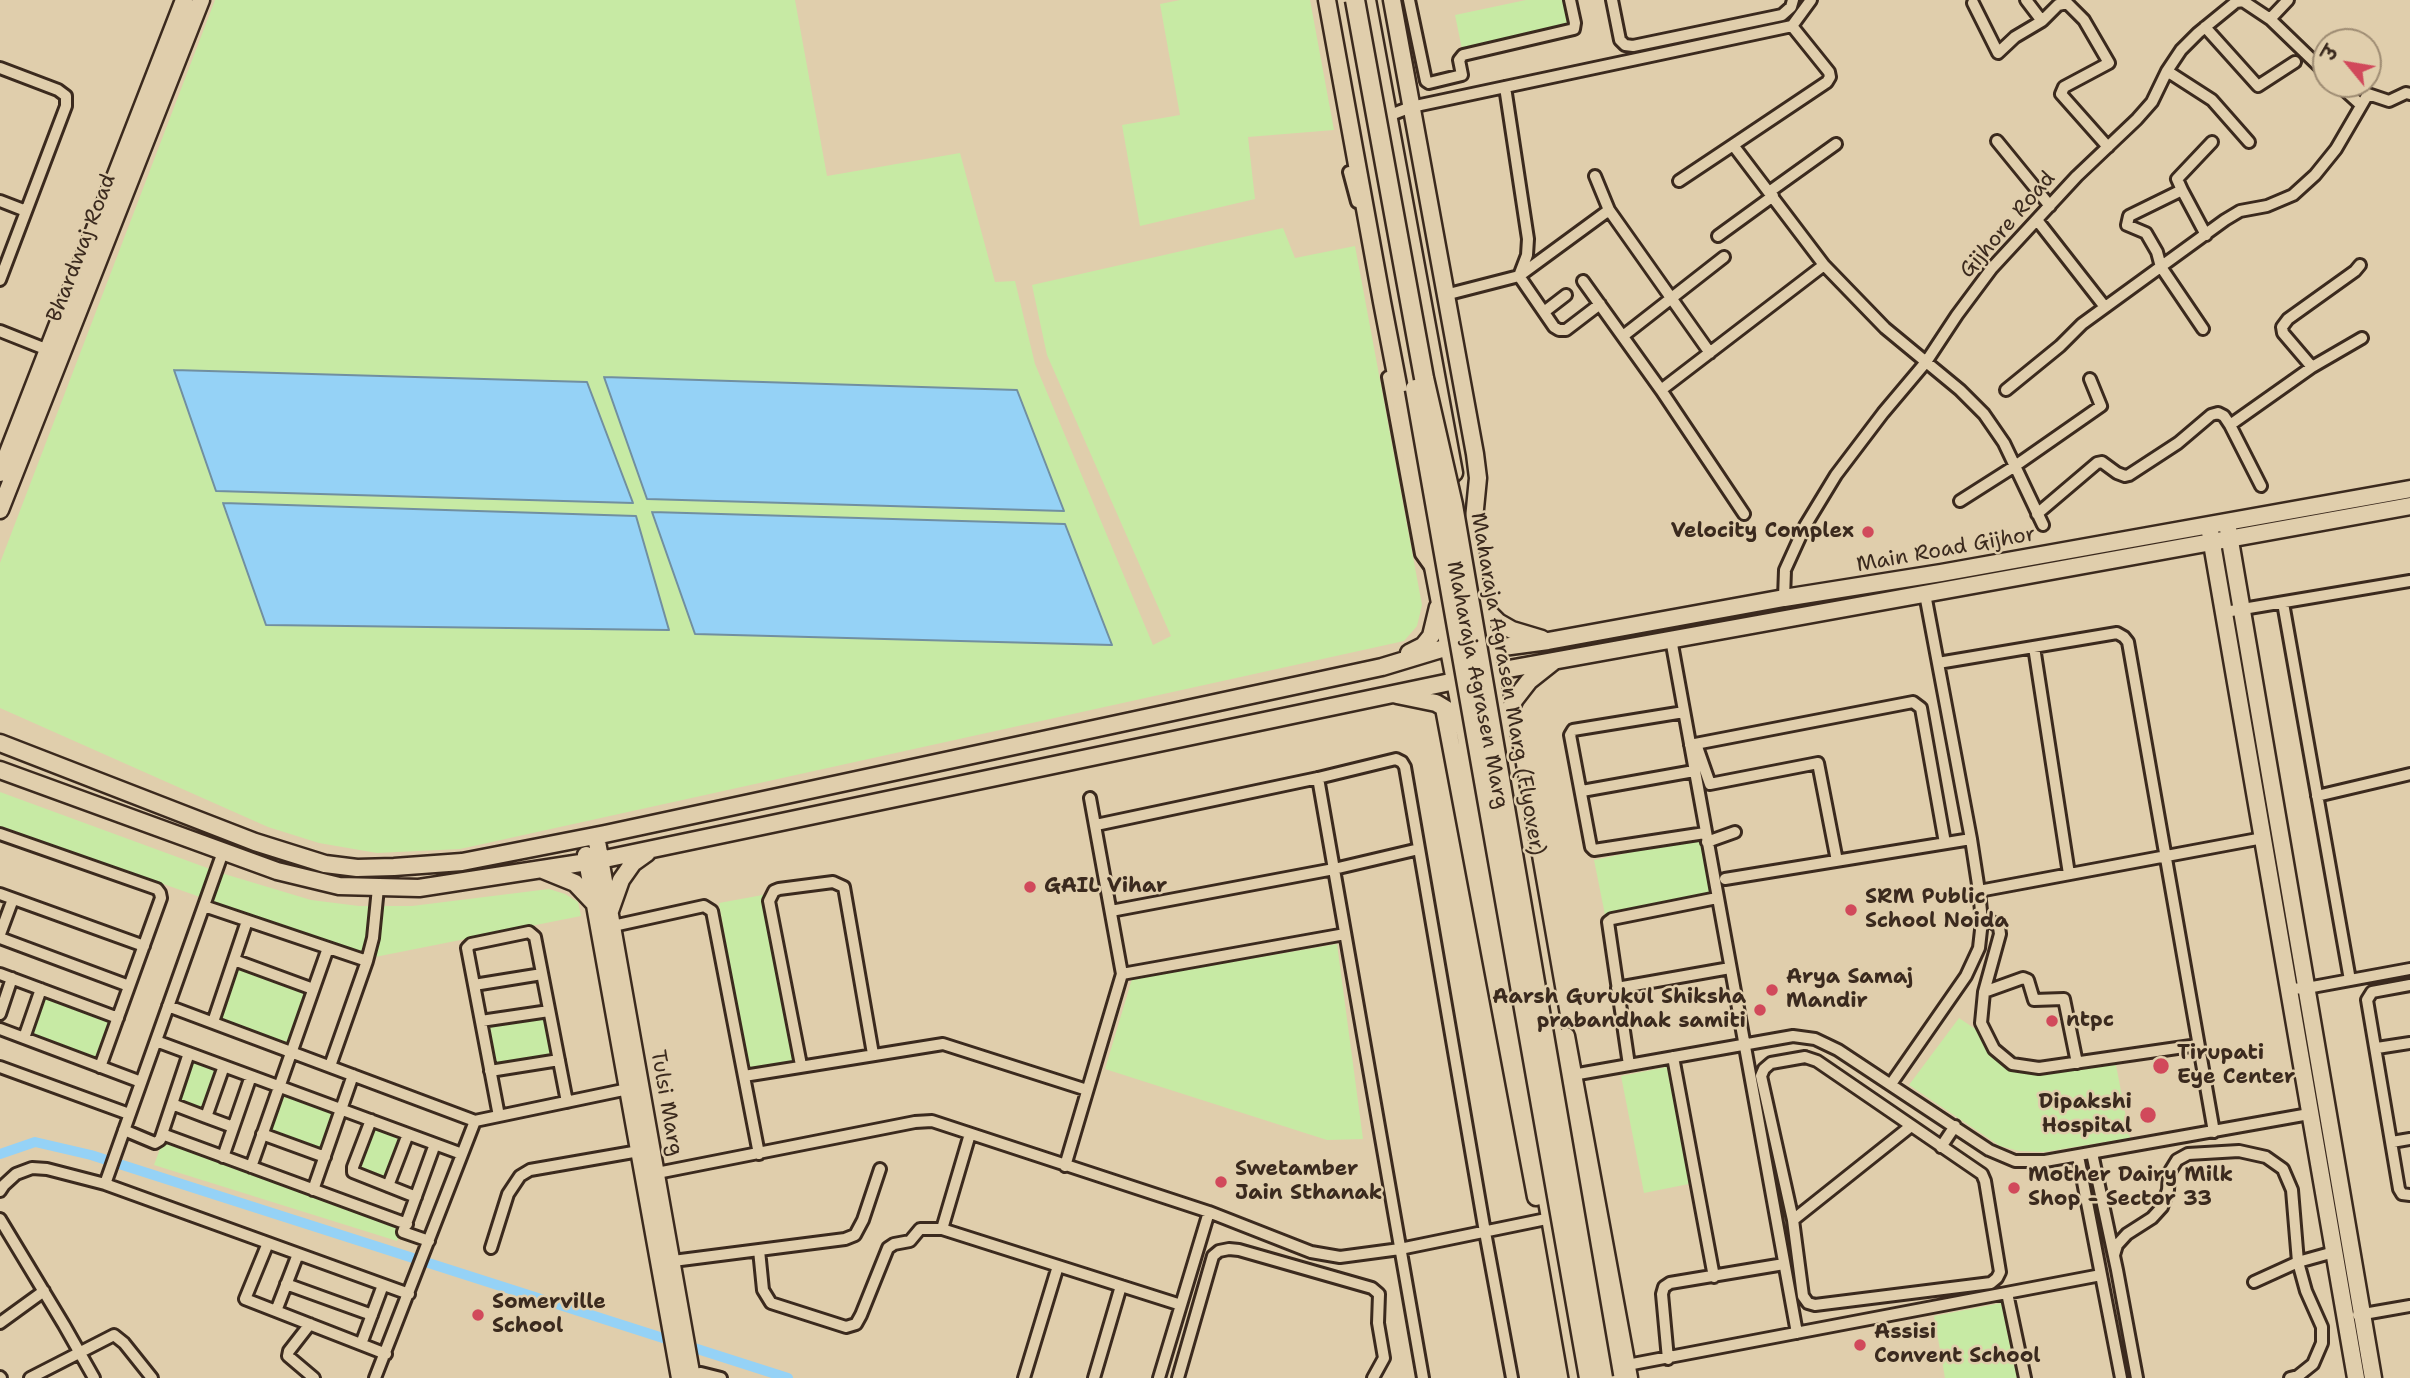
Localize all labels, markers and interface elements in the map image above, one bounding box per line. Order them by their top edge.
north arrow [2312,28,2382,98]
text: उ [2316,42,2344,65]
street label: Gijhore Road [1955,166,2061,284]
street label: Bhardwaj Road [42,171,122,325]
street label: Maharaja Agrasen Marg (Flyover) [1464,511,1550,857]
place label: Velocity Complex [1671,519,1854,545]
street label: Main Road Gijhor [1855,522,2037,578]
marker: Velocity Complex [1860,524,1876,540]
street label: Maharaja Agrasen Marg [1441,559,1513,811]
place label: GAIL Vihar [1044,874,1167,900]
marker: GAIL Vihar [1022,879,1038,895]
place label: SRM Public School Noida [1865,885,2009,935]
marker: SRM Public School Noida [1843,902,1859,918]
place label: Arya Samaj Mandir [1786,965,1913,1015]
marker: Arya Samaj Mandir [1764,982,1780,998]
place label: Aarsh Gurukul Shiksha prabandhak samiti [1492,985,1746,1035]
marker: Aarsh Gurukul Shiksha prabandhak samiti [1752,1002,1768,1018]
place label: ntpc [2066,1008,2114,1034]
marker: ntpc [2044,1013,2060,1029]
place label: Tirupati Eye Center [2177,1041,2295,1091]
street label: Tulsi Marg [644,1048,688,1158]
marker: Tirupati Eye Center [2151,1056,2171,1076]
place label: Dipakshi Hospital [2039,1090,2132,1140]
marker: Dipakshi Hospital [2138,1105,2158,1125]
place label: Swetamber Jain Sthanak [1235,1157,1382,1207]
place label: Mother Dairy Milk Shop - Sector 33 [2028,1163,2233,1213]
marker: Swetamber Jain Sthanak [1213,1174,1229,1190]
marker: Mother Dairy Milk Shop - Sector 33 [2006,1180,2022,1196]
place label: Somerville School [492,1290,606,1340]
marker: Somerville School [470,1307,486,1323]
place label: Assisi Convent School [1874,1320,2041,1370]
marker: Assisi Convent School [1852,1337,1868,1353]

